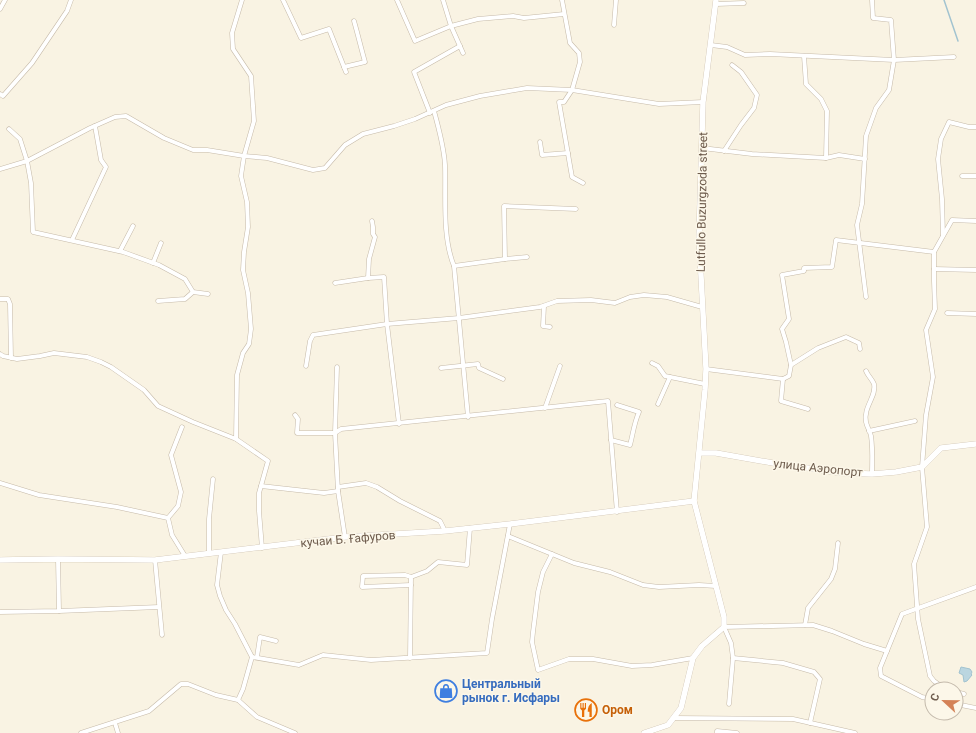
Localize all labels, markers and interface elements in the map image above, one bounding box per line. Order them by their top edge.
street label: Lutfullo Buzurgzoda street [694,132,710,272]
street label: улица Аэропорт [773,456,864,480]
street label: кучаи Б. Ғафуров [300,528,396,550]
place label: Центральный рынок г. Исфары [462,677,560,705]
shop icon: Центральный рынок г. Исфары [433,678,459,704]
north arrow [924,681,964,721]
text: С [928,692,943,703]
restaurant icon: Ором [573,697,599,723]
place label: Ором [602,703,633,717]

